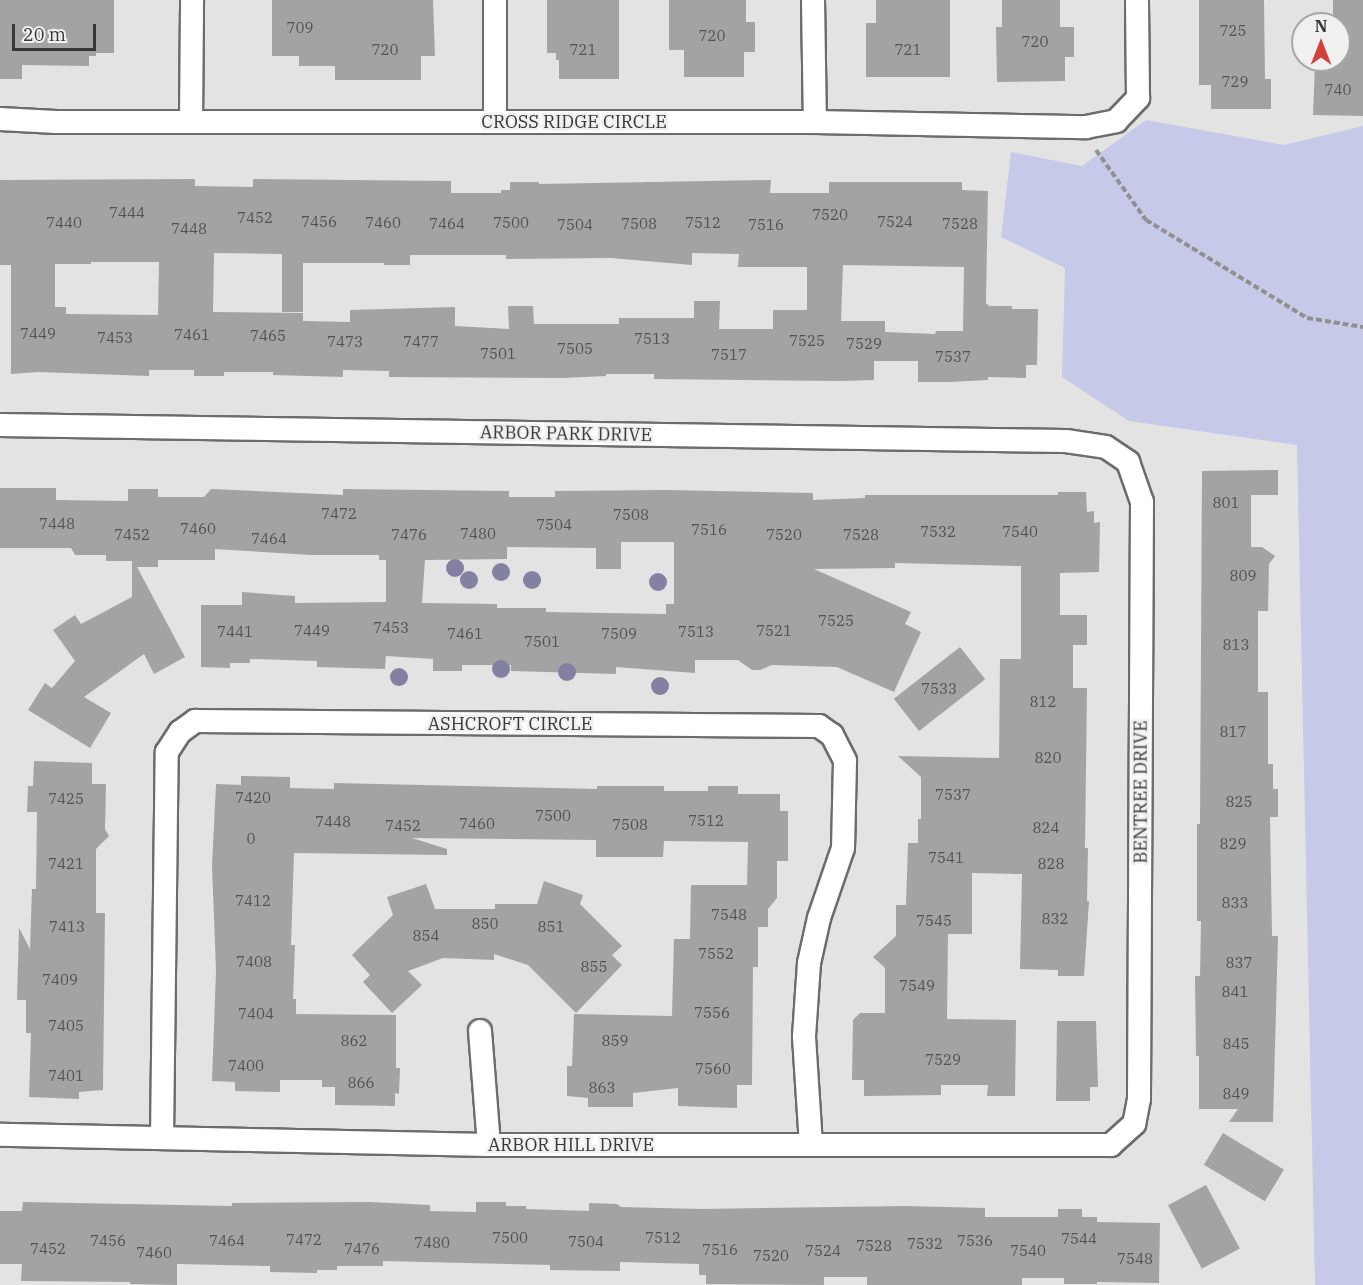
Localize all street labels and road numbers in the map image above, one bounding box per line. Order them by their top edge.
street label: CROSS RIDGE CIRCLE [481,111,667,133]
street label: ARBOR PARK DRIVE [480,422,652,446]
street label: ASHCROFT CIRCLE [428,713,592,735]
street label: BENTREE DRIVE [1130,720,1152,864]
street label: ARBOR HILL DRIVE [488,1134,654,1156]

